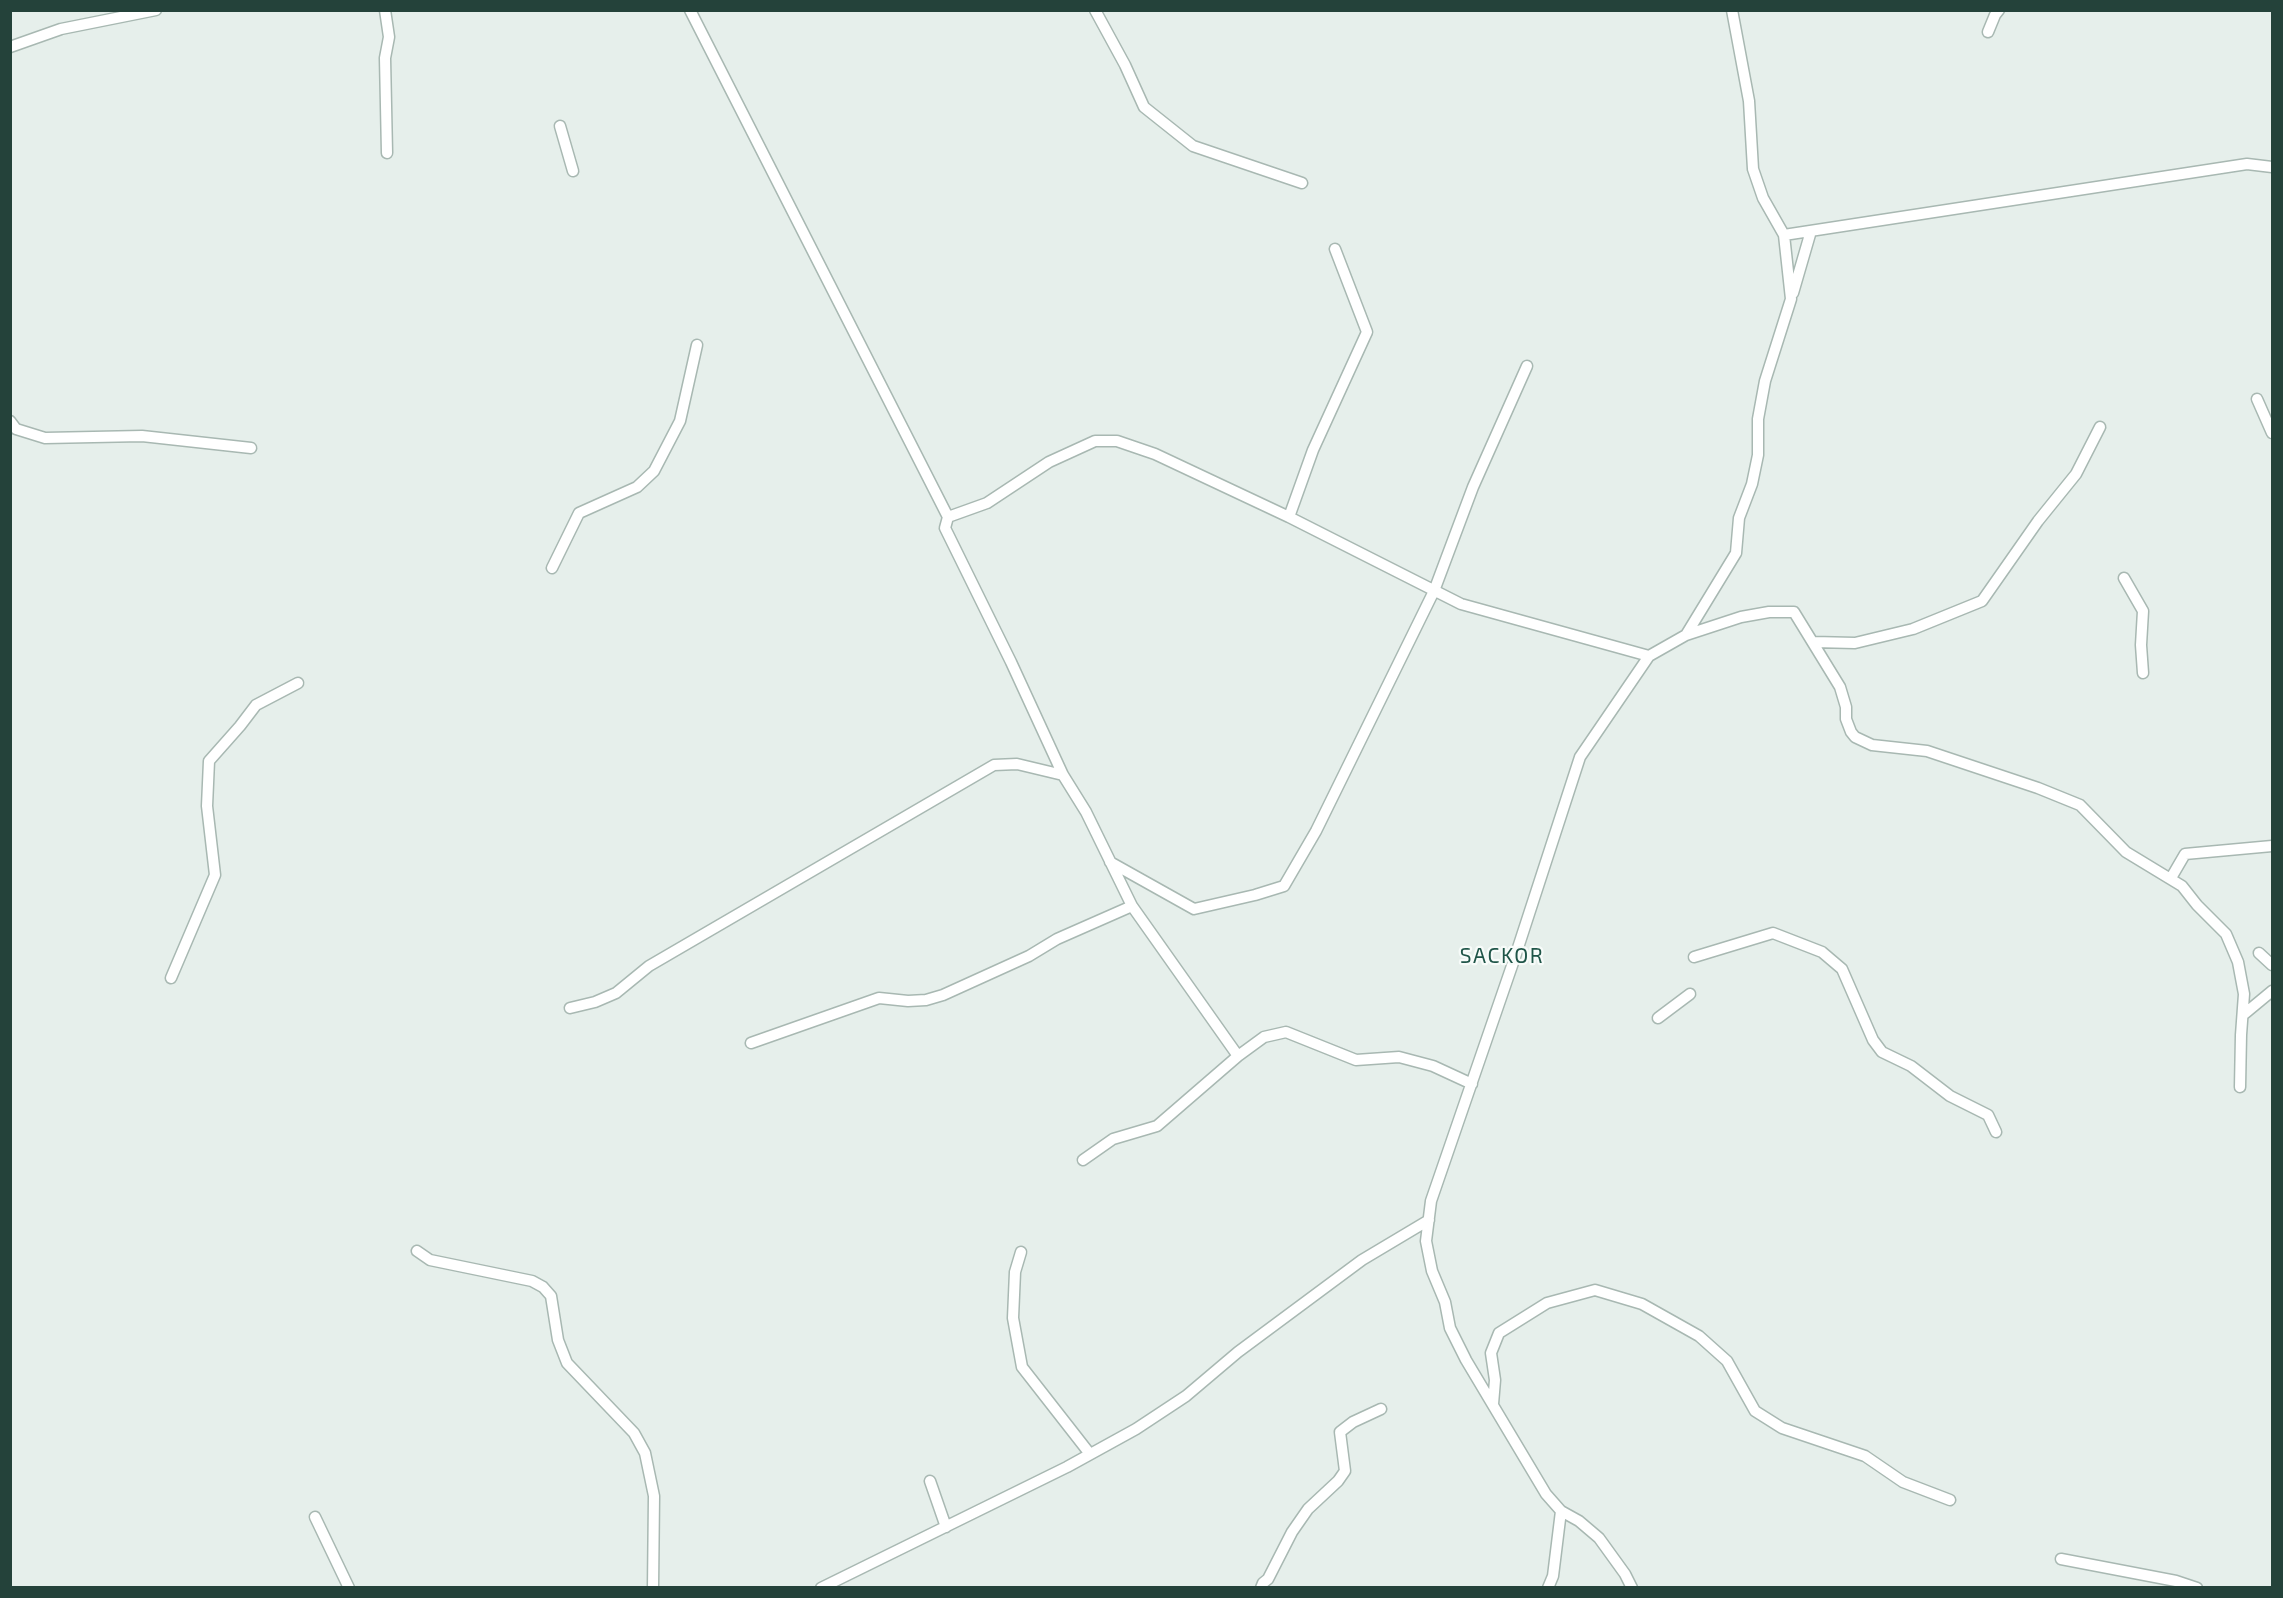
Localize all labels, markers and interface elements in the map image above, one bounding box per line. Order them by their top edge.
district label: SACKOR [1460,943,1544,969]

